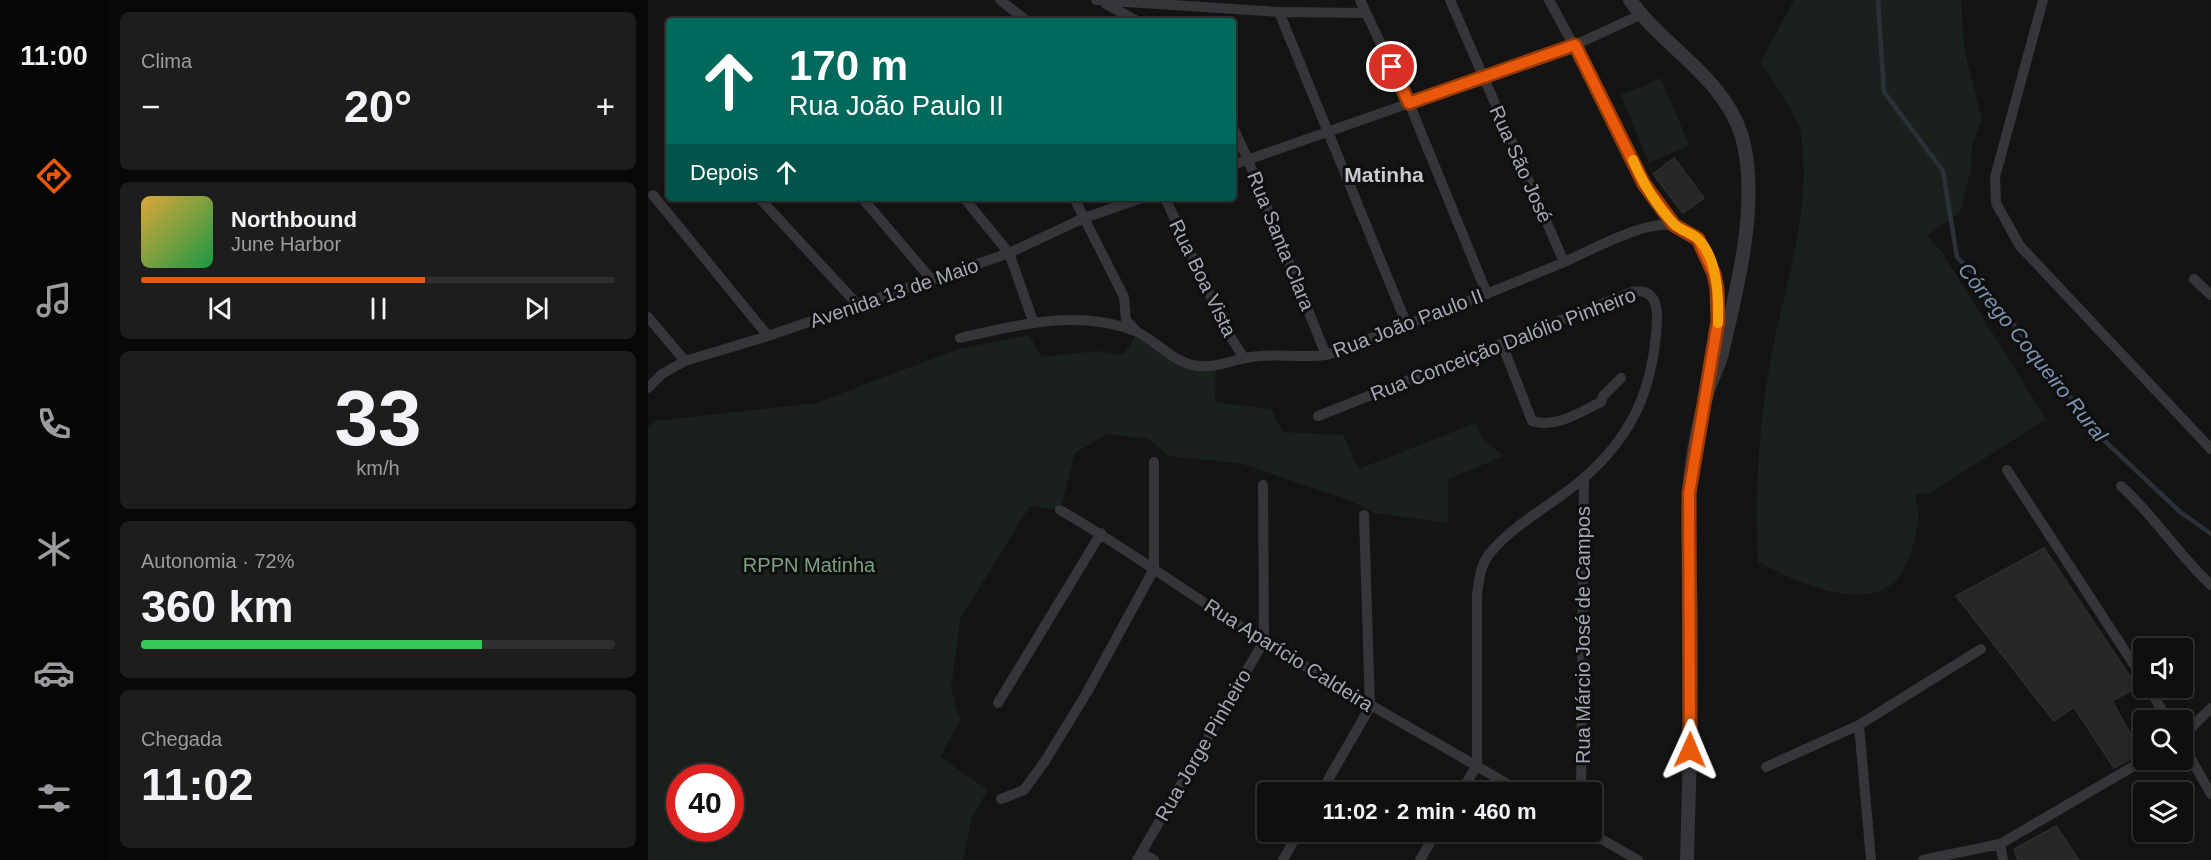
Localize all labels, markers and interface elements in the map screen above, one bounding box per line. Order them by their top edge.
text: 11:00 [20,41,88,71]
pin [1366,41,1417,92]
icon: ahead [690,42,768,120]
text: 170 m [789,42,908,89]
text: Clima [141,50,192,72]
icon: arrive [1375,50,1408,83]
text: 20° [344,81,412,132]
text: − [141,88,160,125]
text: + [596,88,615,125]
text: Rua João Paulo II [789,91,1004,121]
street label: Rua São José [1485,102,1557,226]
icon: directions [33,155,75,197]
icon: ahead [770,156,803,189]
text: Depois [690,160,758,185]
district label: Matinha [1344,163,1424,186]
street label: Rua Santa Clara [1243,168,1319,314]
text: Northbound [231,207,357,232]
street label: Rua Boa Vista [1165,216,1241,341]
text: June Harbor [231,233,341,255]
street label: Avenida 13 de Maio [807,254,981,332]
water label: Córrego Coqueiro Rural [1954,258,2113,447]
icon: music [33,279,75,321]
street label: Rua Conceição Dalólio Pinheiro [1367,283,1639,405]
street label: Rua João Paulo II [1330,284,1486,362]
icon: previous [204,292,237,325]
icon: pause [362,292,395,325]
icon: next [520,292,553,325]
text: 33 [335,374,421,462]
icon: phone [33,403,75,445]
text: km/h [356,457,400,479]
street label: Rua Márcio José de Campos [1572,506,1594,764]
icon: climate [33,528,75,570]
text: Autonomia · 72% [141,550,294,572]
park label: RPPN Matinha [743,554,876,576]
text: 360 km [141,581,294,632]
street label: Rua Aparício Caldeira [1201,594,1378,716]
map controls [2133,638,2193,842]
button: sound [2133,638,2193,698]
icon: car [33,652,75,694]
street label: Rua Jorge Pinheiro [1151,665,1255,825]
button: search [2133,710,2193,770]
position arrow [1658,718,1722,782]
text: Chegada [141,728,222,750]
text: 11:02 [141,759,254,810]
speed limit sign: 40 [666,764,744,842]
icon: filters [33,777,75,819]
button: layers [2133,782,2193,842]
text: 11:02 · 2 min · 460 m [1323,799,1537,824]

